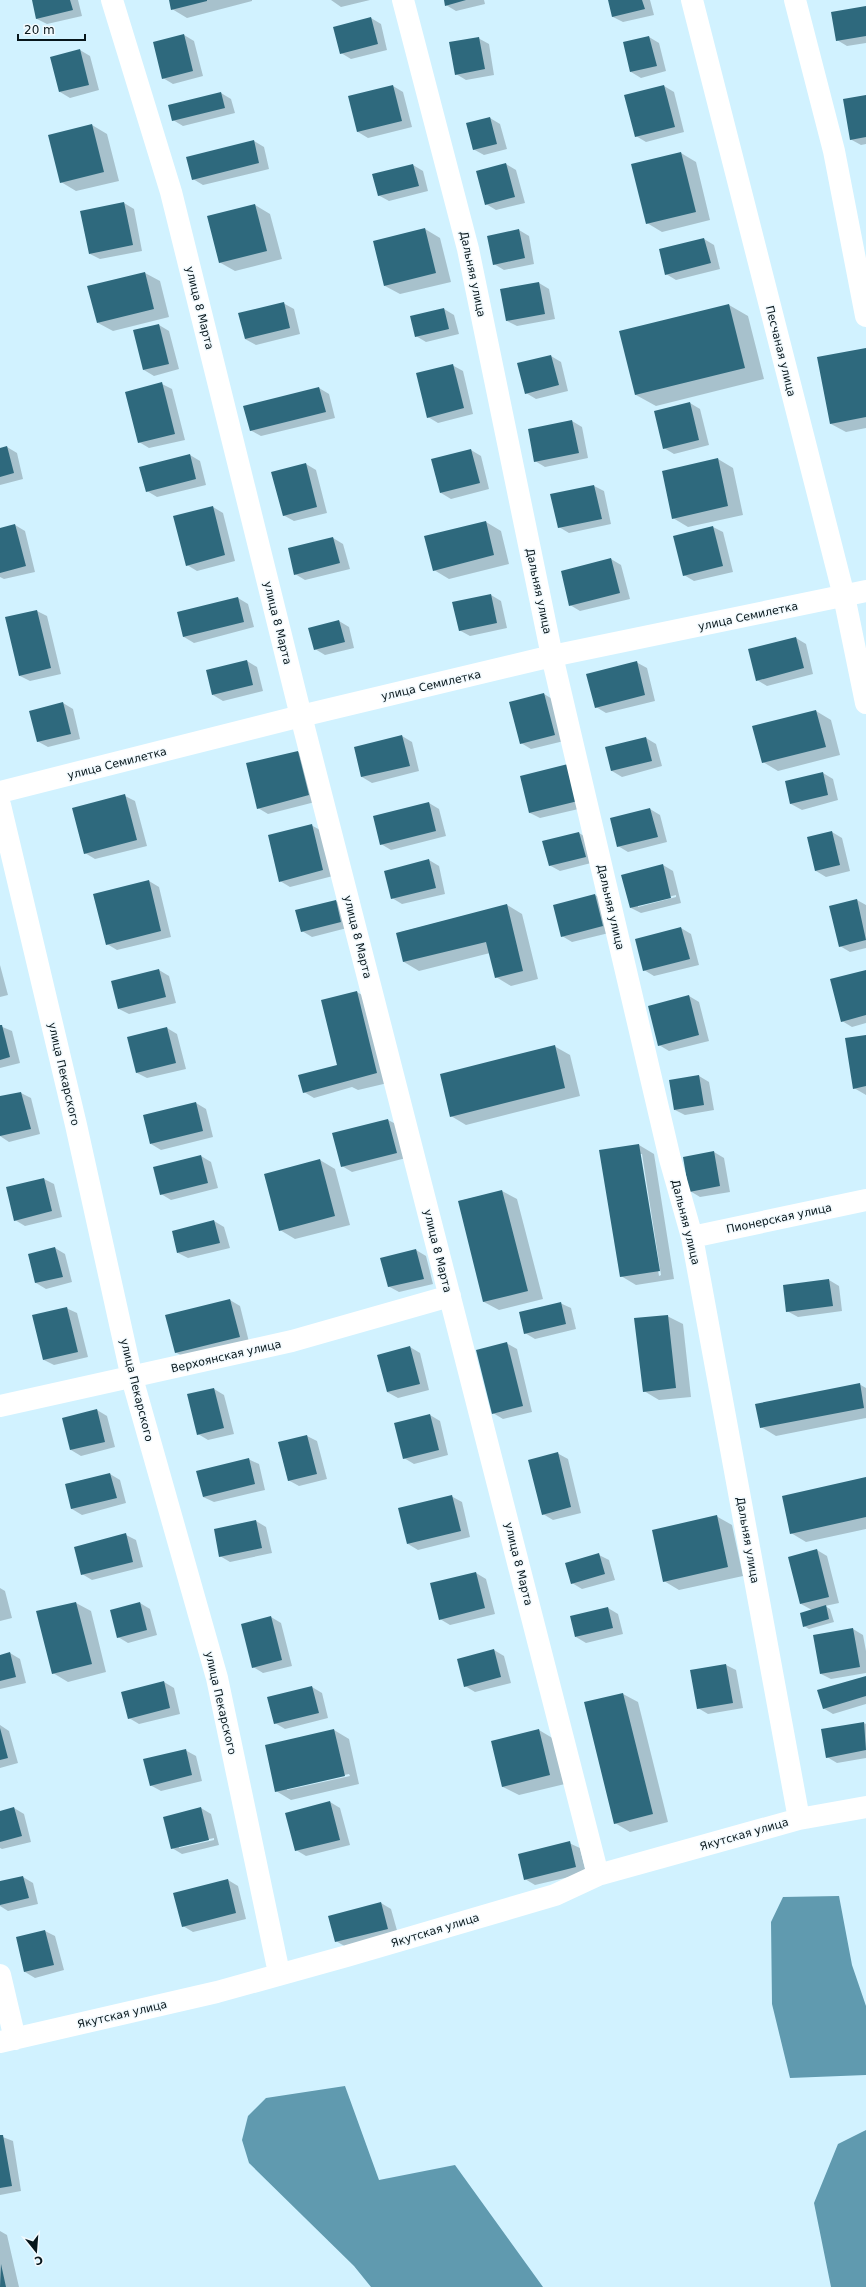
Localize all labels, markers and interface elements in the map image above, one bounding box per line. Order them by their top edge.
scale bar [18,16,85,42]
text: 20 m [24,23,55,37]
street label: Дальняя улица [457,230,488,318]
street label: улица 8 Марта [183,265,216,351]
street label: Песчаная улица [763,304,798,398]
street label: Дальняя улица [523,547,554,635]
street label: улица 8 Марта [261,580,294,666]
street label: улица Семилетка [697,600,799,633]
street label: улица Семилетка [380,668,482,703]
street label: улица Семилетка [66,745,168,782]
street label: Дальняя улица [594,863,627,951]
street label: улица 8 Марта [341,894,374,980]
street label: улица Пекарского [45,1021,82,1127]
street label: Дальняя улица [669,1178,702,1266]
street label: Пионерская улица [725,1201,833,1236]
street label: улица 8 Марта [421,1208,454,1294]
street label: улица Пекарского [117,1337,156,1443]
street label: Верхоянская улица [170,1337,283,1376]
street label: Дальняя улица [733,1496,762,1584]
street label: улица 8 Марта [502,1521,535,1607]
street label: улица Пекарского [202,1650,239,1756]
street label: Якутская улица [698,1816,790,1853]
street label: Якутская улица [389,1911,481,1950]
street label: Якутская улица [76,1998,168,2031]
north arrow [16,2231,56,2271]
text: С [33,2253,45,2267]

